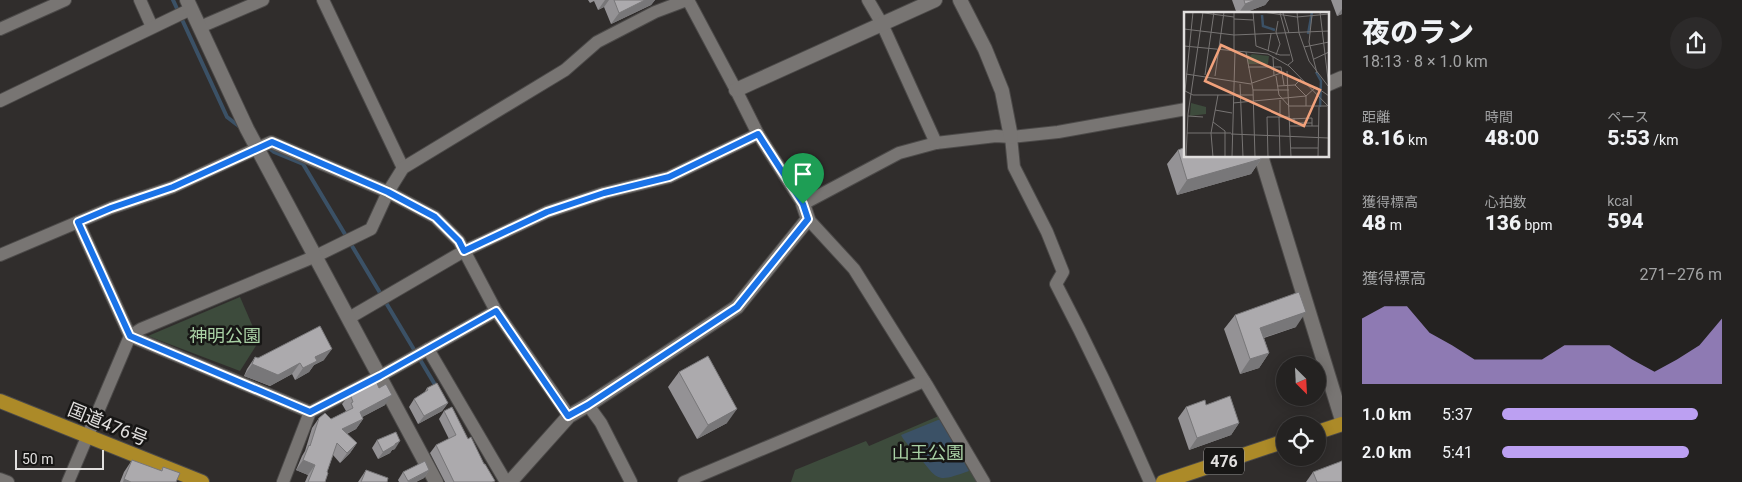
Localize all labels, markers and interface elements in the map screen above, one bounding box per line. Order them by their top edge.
inset map [1184,12,1330,158]
text: 夜のラン [1362,16,1474,49]
button: share [1670,17,1722,69]
text: 18:13 · 8 × 1.0 km [1362,52,1488,71]
text: 距離 [1362,109,1390,125]
text: 時間 [1485,109,1513,125]
text: ペース [1607,109,1649,125]
text: 8.16 [1362,126,1405,150]
text: 48:00 [1485,126,1539,150]
text: 5:53 [1607,126,1650,150]
text: km [1405,132,1427,148]
text: /km [1650,132,1678,148]
pin [782,153,824,204]
icon: arrive [789,160,817,188]
text: kcal [1607,193,1633,209]
text: 獲得標高 [1362,194,1418,210]
text: 心拍数 [1485,194,1527,210]
text: 594 [1607,209,1644,233]
text: 48 [1362,211,1386,235]
text: 136 [1485,211,1521,235]
text: m [1386,217,1402,233]
text: bpm [1521,217,1552,233]
text: 271–276 m [1640,265,1722,284]
text: 獲得標高 [1362,269,1426,288]
park label: 神明公園 [189,325,261,346]
north arrow [1276,356,1326,406]
map controls [1276,356,1326,466]
street label: 国道476号 [65,398,151,450]
text: 1.0 km [1362,405,1411,424]
text: 5:37 [1442,405,1473,424]
button: locate [1276,416,1326,466]
park label: 山王公園 [892,442,964,463]
text: 2.0 km [1362,443,1411,462]
text: 5:41 [1442,443,1473,462]
scale bar [15,447,104,470]
road number: 476 [1204,448,1244,474]
text: 50 m [22,451,54,467]

